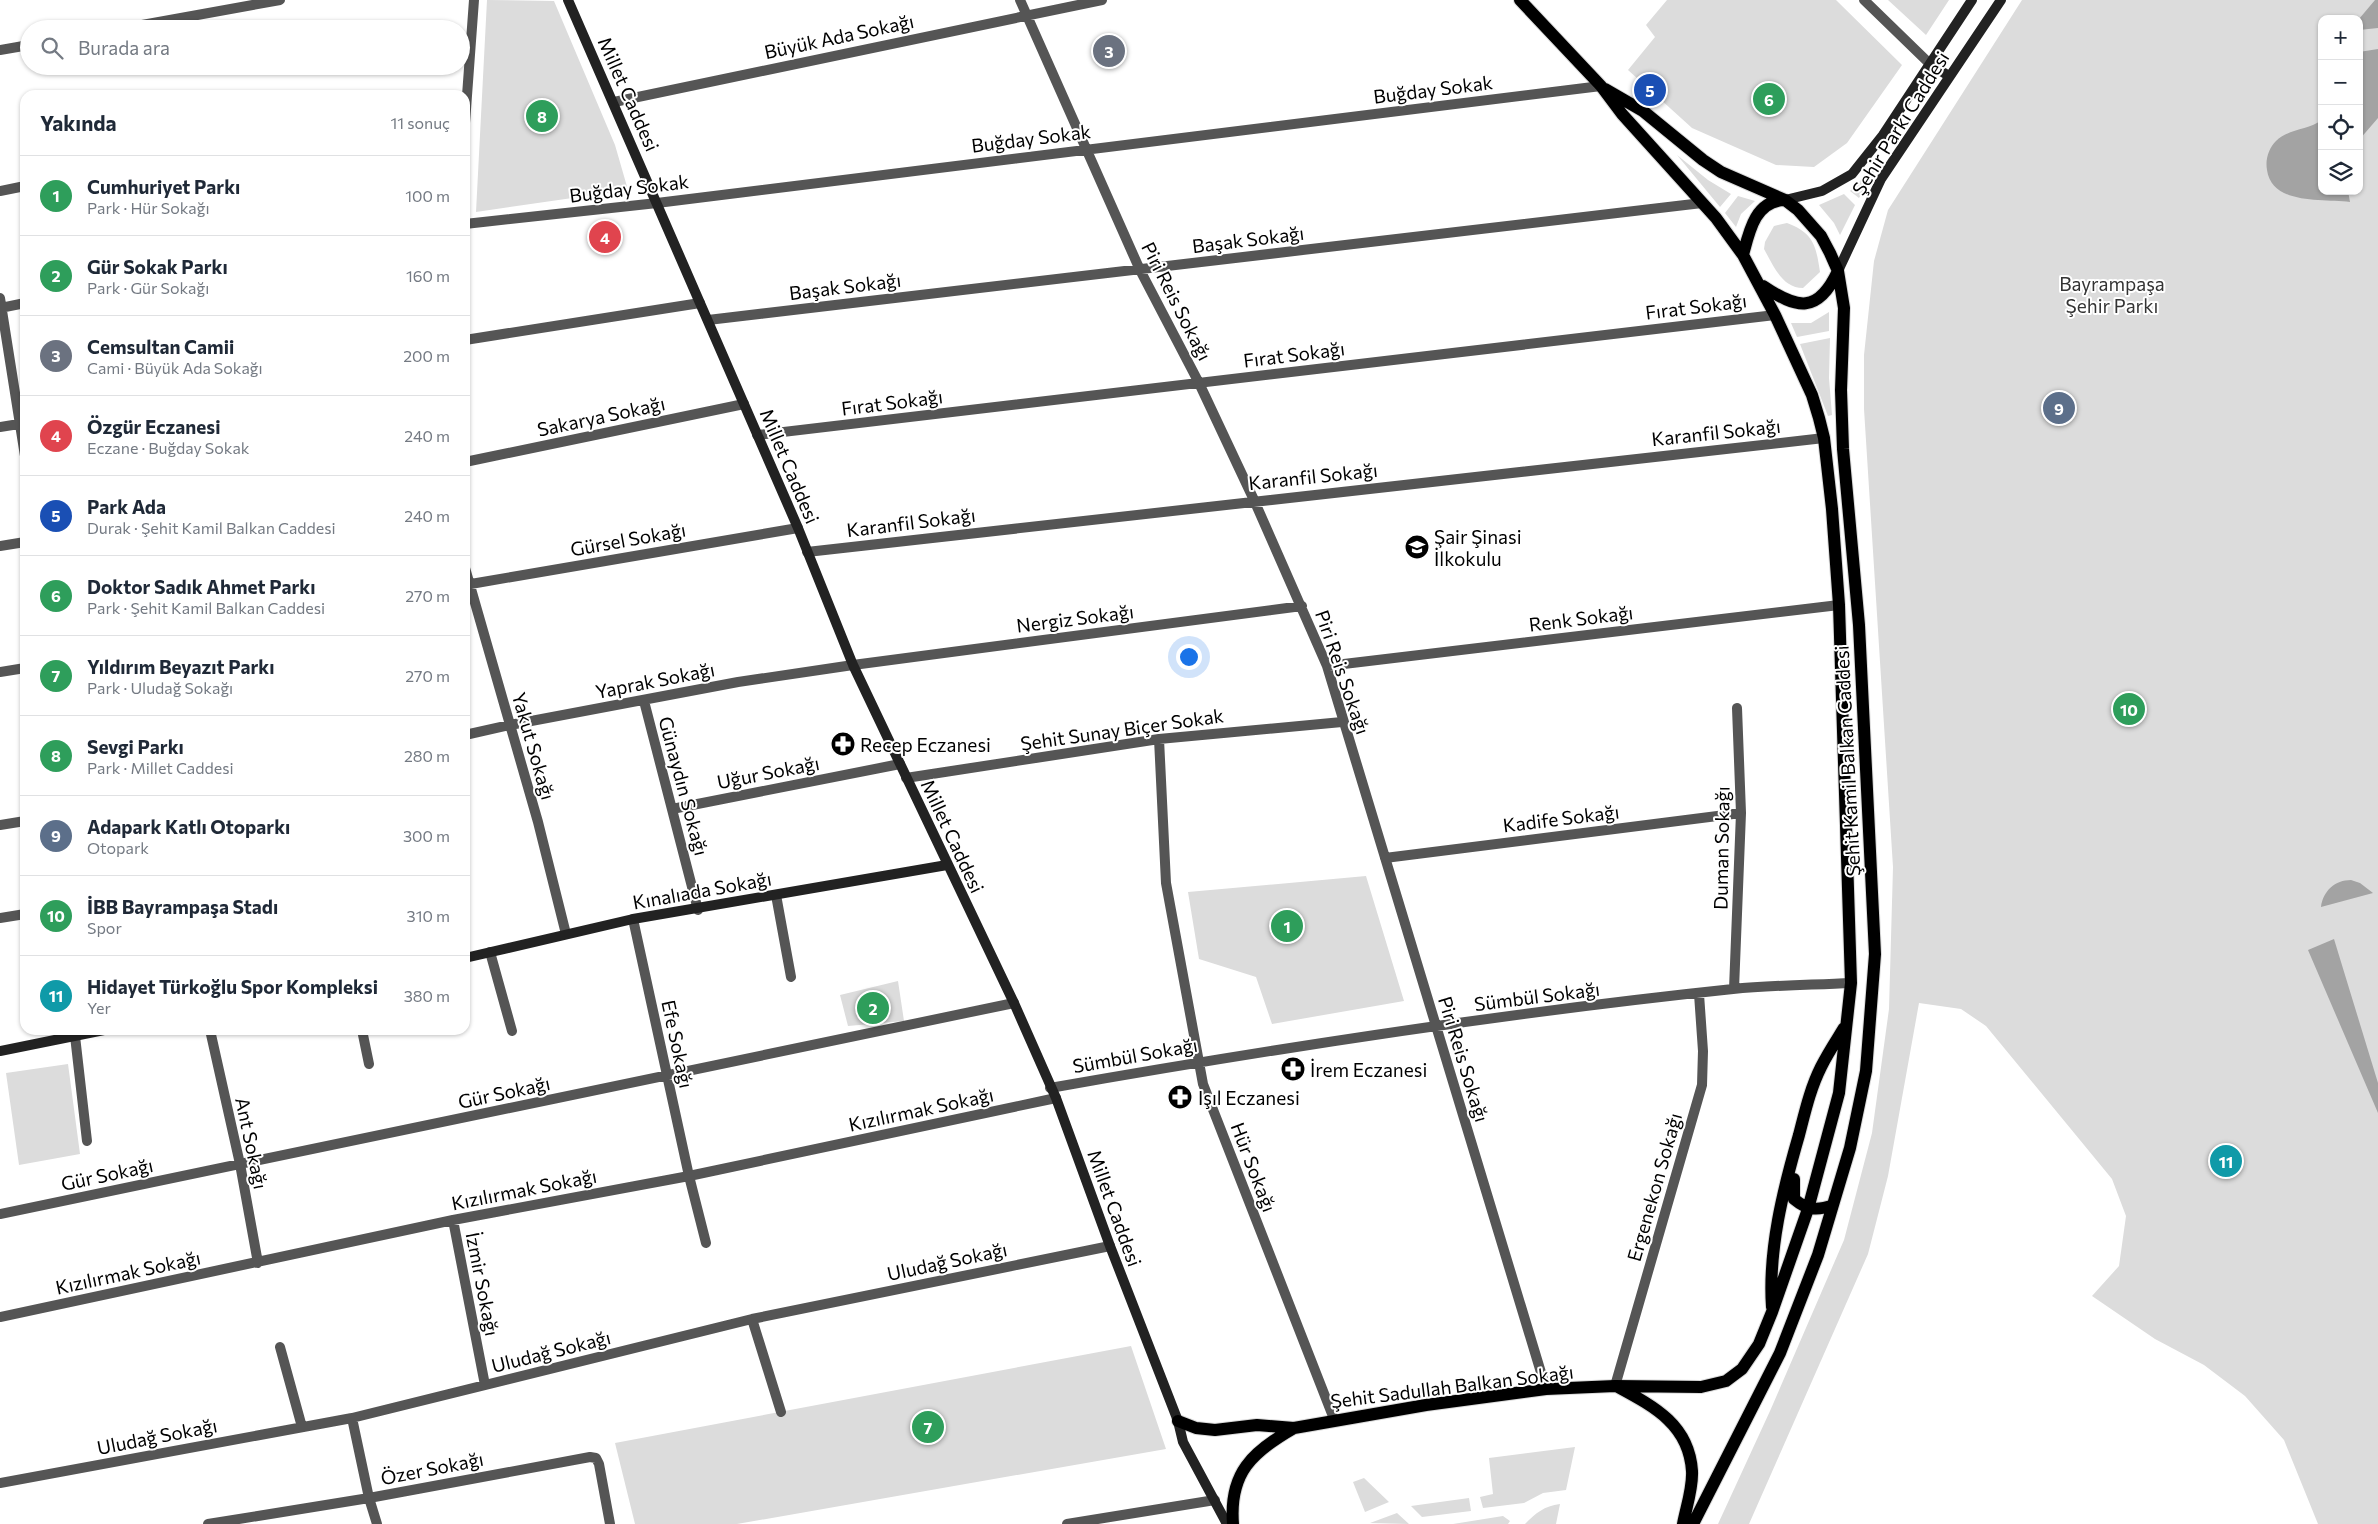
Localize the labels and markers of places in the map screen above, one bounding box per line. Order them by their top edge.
pin: 3 [1093,32,1125,70]
pin: 5 [1634,71,1666,109]
pin: 6 [1753,80,1785,118]
pin: 8 [526,97,558,135]
pin: 4 [589,218,621,256]
pin: 9 [2043,389,2075,427]
place label: Şair Şinasi İlkokulu [1434,525,1522,570]
school or university icon: Şair Şinasi İlkokulu [1404,534,1430,560]
pin: 10 [2113,690,2145,728]
pharmacy icon: Recep Eczanesi [830,731,856,757]
place label: Recep Eczanesi [860,733,991,756]
pin: 1 [1271,907,1303,945]
pin: 2 [857,989,889,1027]
pharmacy icon: İrem Eczanesi [1280,1056,1306,1082]
place label: İrem Eczanesi [1310,1058,1427,1081]
pharmacy icon: Işıl Eczanesi [1167,1084,1193,1110]
place label: Işıl Eczanesi [1198,1086,1300,1109]
pin: 11 [2210,1142,2242,1180]
pin: 7 [912,1408,944,1446]

